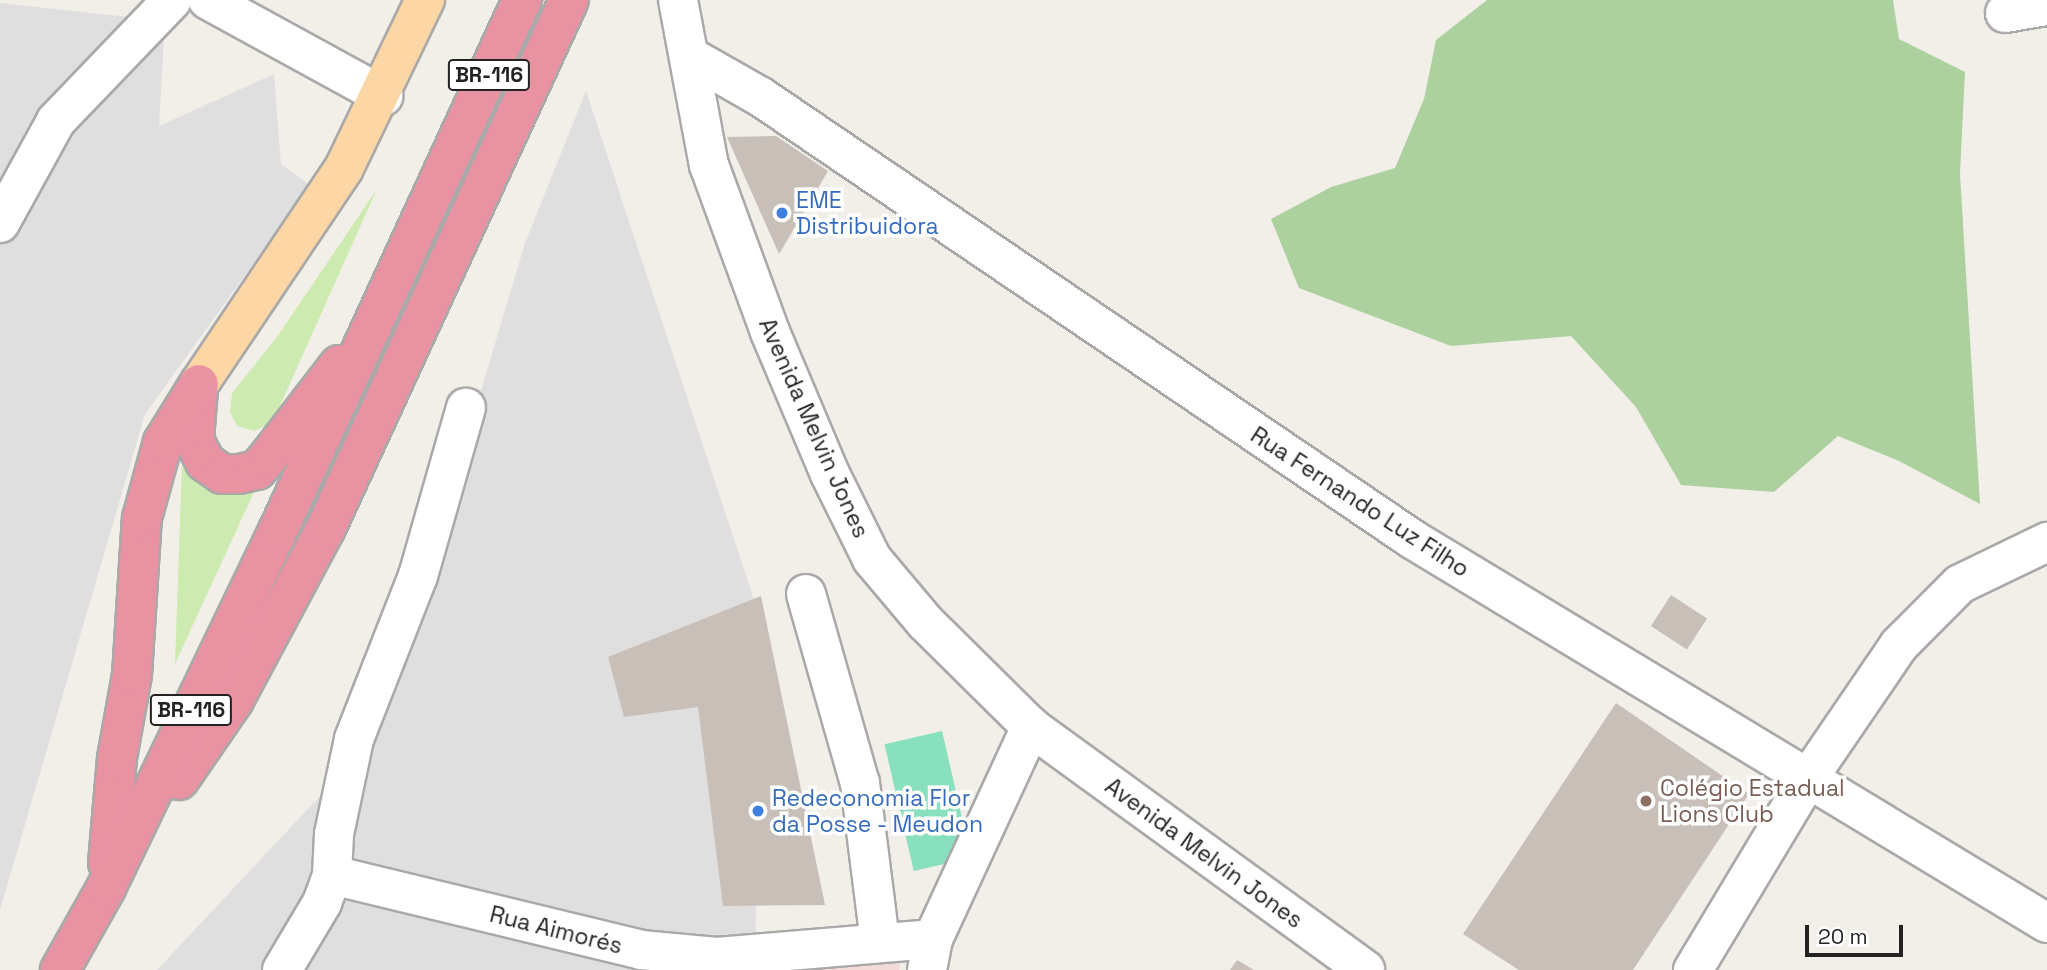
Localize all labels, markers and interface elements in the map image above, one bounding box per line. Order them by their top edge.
road number: BR-116 [447,57,531,92]
place label: EME Distribuidora [796,186,939,240]
marker: EME Distribuidora [774,205,790,221]
street label: Avenida Melvin Jones [753,314,875,542]
street label: Rua Fernando Luz Filho [1246,421,1474,583]
road number: BR-116 [149,692,233,728]
street label: Avenida Melvin Jones [1100,772,1308,934]
place label: Colégio Estadual Lions Club [1660,774,1845,828]
place label: Redeconomia Flor da Posse - Meudon [772,784,984,838]
marker: Colégio Estadual Lions Club [1638,793,1654,809]
marker: Redeconomia Flor da Posse - Meudon [750,803,766,819]
street label: Rua Aimorés [487,900,625,960]
scale bar [1809,911,1907,955]
text: 20 m [1818,923,1868,950]

